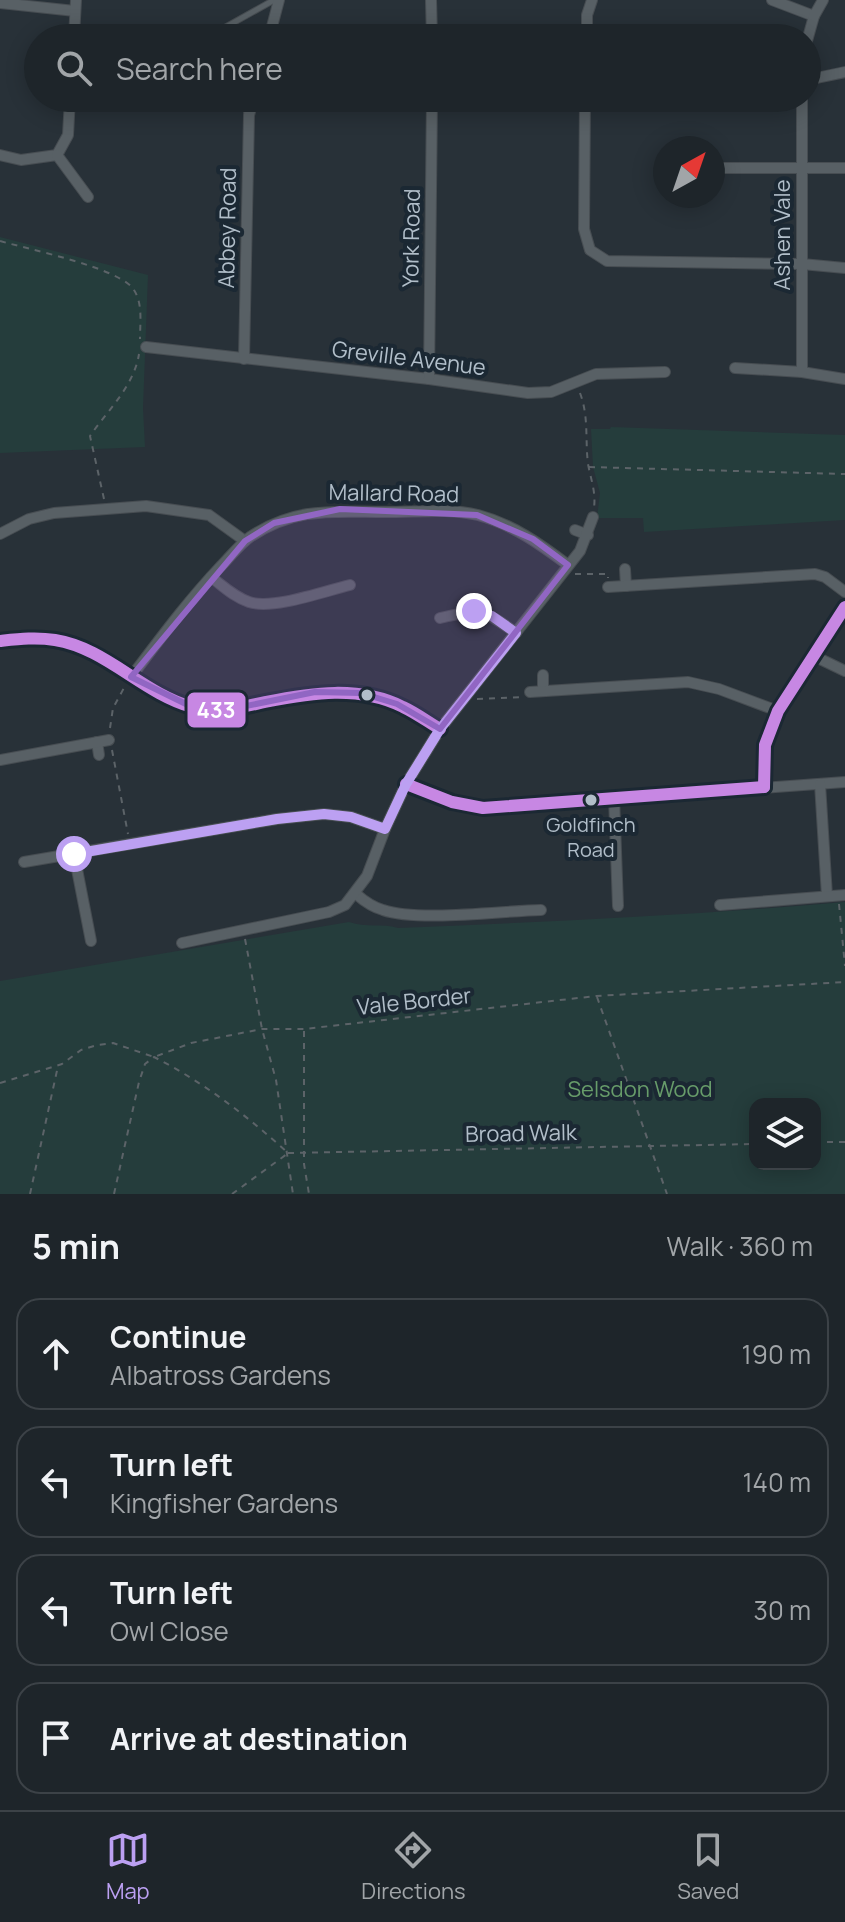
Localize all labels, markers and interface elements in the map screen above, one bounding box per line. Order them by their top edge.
search box [24,24,821,112]
icon: search [52,46,96,90]
text: Search here [116,48,283,89]
north arrow [653,136,725,208]
street label: Abbey Road [211,167,243,289]
street label: Ashen Vale [767,179,797,291]
street label: York Road [395,188,427,288]
street label: Greville Avenue [330,334,488,382]
street label: Mallard Road [328,477,460,509]
route end [456,593,492,629]
unlabelled marker [359,687,375,703]
line badge: 433 [186,691,247,729]
text: 433 [197,695,235,725]
marker: Goldfinch Road [583,792,599,808]
place label: Goldfinch Road [546,811,636,863]
route start [56,836,92,872]
street label: Vale Border [355,980,473,1022]
park label: Selsdon Wood [568,1074,712,1104]
map controls [749,1098,821,1170]
button: layers [749,1098,821,1170]
street label: Broad Walk [465,1117,578,1149]
text: 5 min [32,1223,120,1269]
text: Walk · 360 m [667,1228,813,1264]
text: Continue [110,1316,246,1357]
icon: ahead [34,1332,78,1376]
text: 190 m [742,1336,811,1372]
text: Albatross Gardens [110,1357,331,1393]
text: Turn left [110,1444,233,1485]
icon: left [34,1460,78,1504]
text: 140 m [742,1464,811,1500]
text: Kingfisher Gardens [110,1485,338,1521]
text: Turn left [110,1572,233,1613]
icon: left [34,1588,78,1632]
text: 30 m [754,1592,811,1628]
text: Owl Close [110,1613,229,1649]
icon: arrive [34,1716,78,1760]
text: Arrive at destination [110,1718,408,1759]
tab: Map [106,1828,150,1906]
tab: Directions [361,1828,466,1906]
tab: Saved [677,1828,739,1906]

